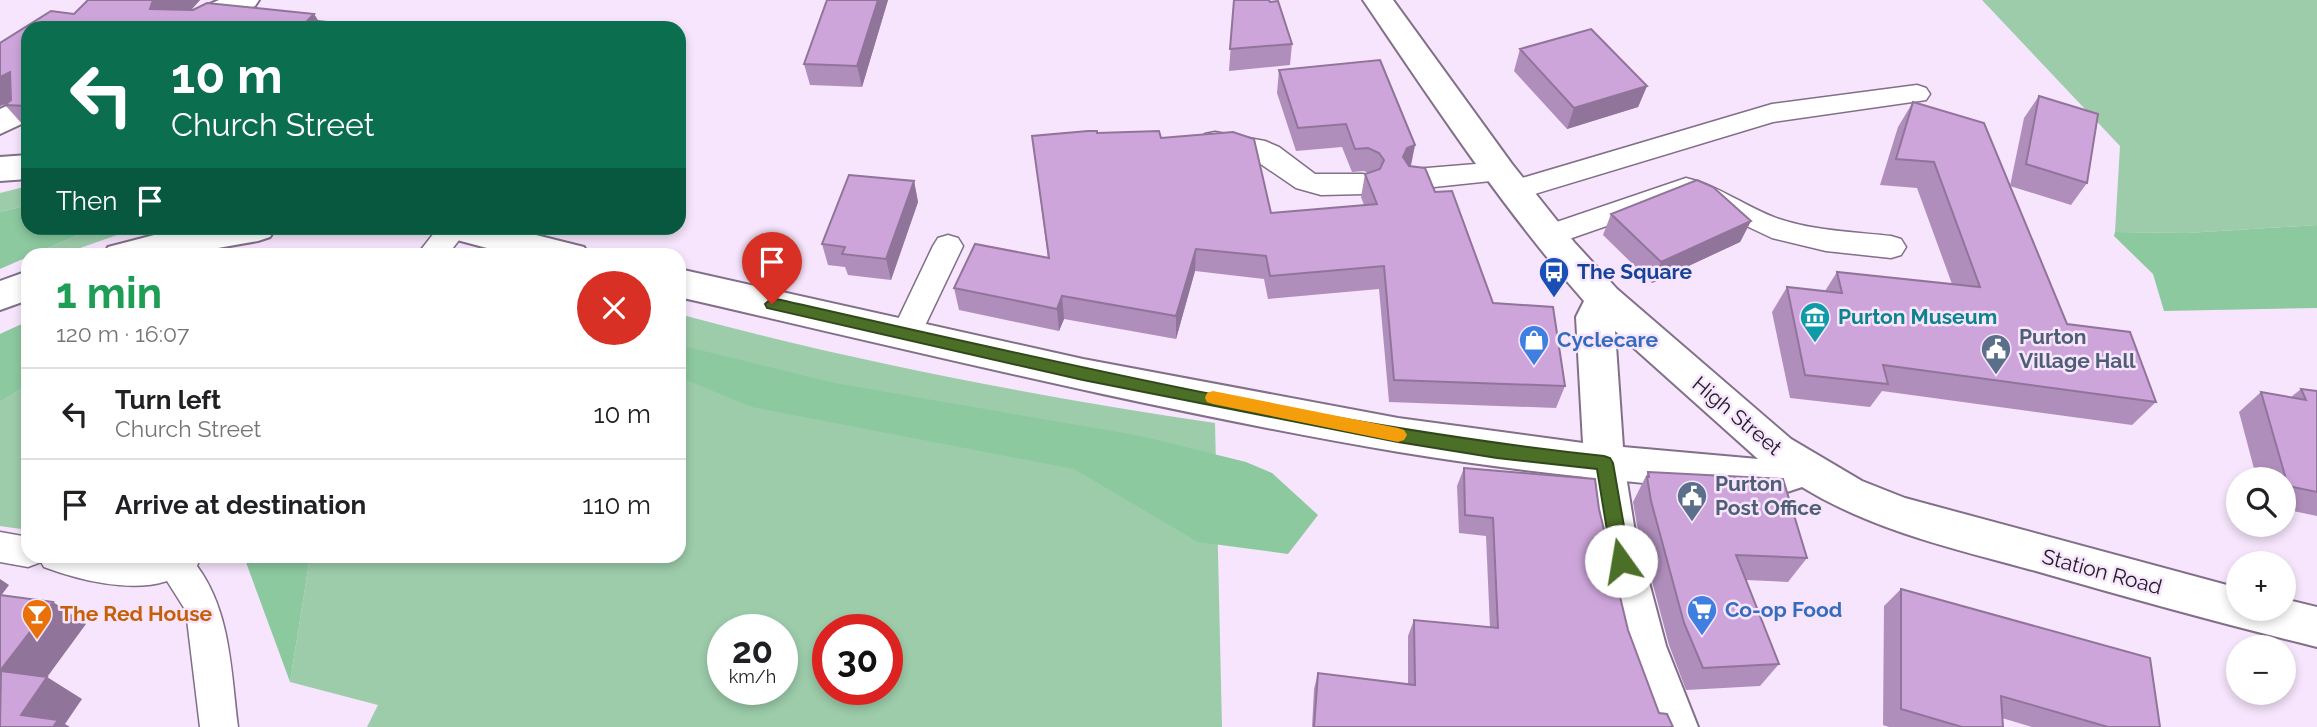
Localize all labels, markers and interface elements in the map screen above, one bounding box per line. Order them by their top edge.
text: 10 m [171,47,283,104]
icon: left [56,49,147,140]
text: Church Street [171,106,374,143]
icon: arrive [131,182,169,220]
text: Then [56,186,117,216]
pin [742,232,802,304]
icon: arrive [753,243,791,281]
bus stop icon: The Square [1537,255,1571,299]
place label: The Square [1577,259,1693,284]
text: 1 min [56,269,162,318]
button: close [577,271,651,345]
museum icon: Purton Museum [1798,300,1832,344]
place label: Purton Museum [1838,304,1997,329]
text: 120 m · 16:07 [56,320,189,347]
shop icon: Cyclecare [1517,323,1551,367]
place label: Purton Village Hall [2019,324,2136,373]
place label: Cyclecare [1557,327,1659,352]
public building icon: Purton Village Hall [1979,332,2013,376]
street label: High Street [1688,371,1787,460]
text: Turn left [115,385,221,415]
icon: left [56,395,94,433]
text: 10 m [593,399,651,429]
text: Church Street [115,415,261,442]
map controls [2226,467,2296,705]
button: search [2226,467,2296,537]
place label: Purton Post Office [1715,471,1822,520]
public building icon: Purton Post Office [1675,479,1709,523]
icon: arrive [56,486,94,524]
text: Arrive at destination [115,490,366,520]
text: 110 m [582,490,651,520]
position arrow [1584,524,1658,598]
street label: Station Road [2039,544,2165,600]
button: + [2226,551,2296,621]
supermarket icon: Co-op Food [1685,593,1719,637]
bar icon: The Red House [20,597,54,641]
place label: Co-op Food [1725,597,1842,622]
place label: The Red House [60,601,213,626]
speed limit sign: 30 [812,614,903,705]
text: 20 [732,630,773,671]
button: − [2226,635,2296,705]
text: km/h [729,666,776,687]

